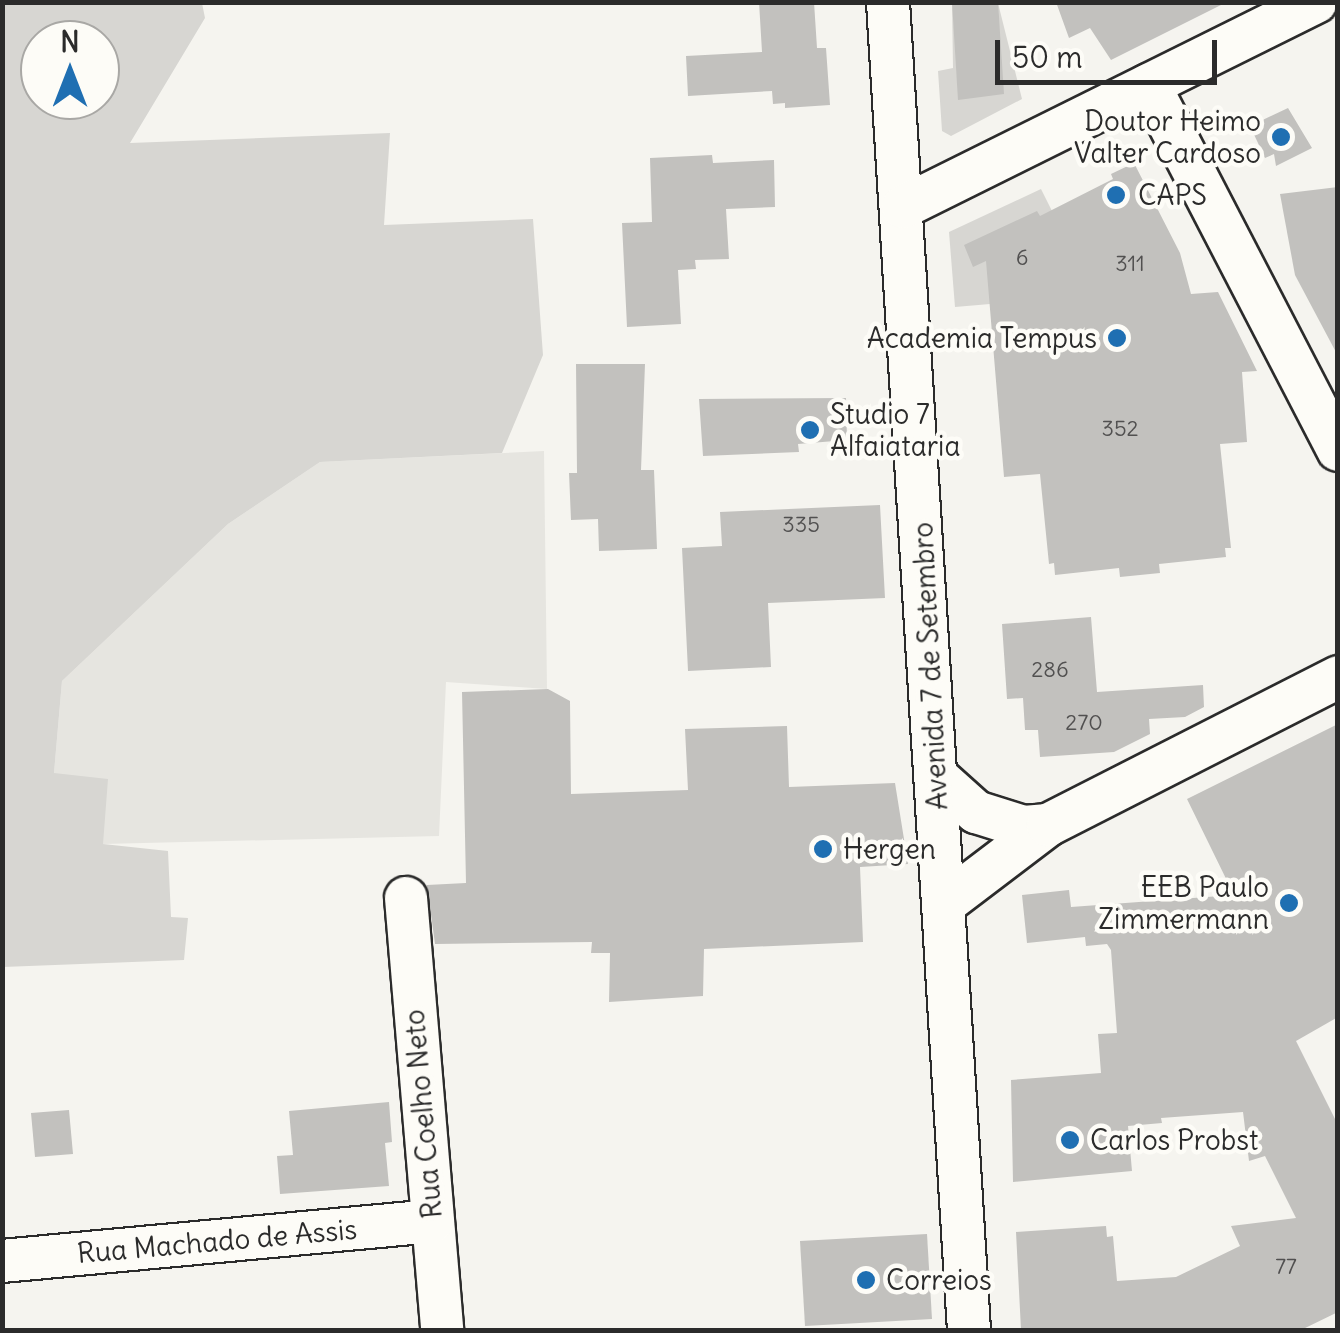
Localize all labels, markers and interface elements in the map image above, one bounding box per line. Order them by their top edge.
north arrow [20,20,120,120]
scale bar [1000,20,1222,82]
text: N [60,24,80,60]
text: 50 m [1012,38,1082,76]
place label: Doutor Heimo Valter Cardoso [1074,104,1261,170]
marker: Doutor Heimo Valter Cardoso [1270,126,1292,148]
place label: CAPS [1138,178,1207,212]
marker: CAPS [1103,182,1129,208]
house number: 6 [1016,245,1028,271]
house number: 311 [1115,251,1145,277]
place label: Academia Tempus [867,321,1097,355]
marker: Academia Tempus [1106,327,1128,349]
place label: Studio 7 Alfaiataria [830,397,960,463]
house number: 352 [1101,416,1139,442]
marker: Studio 7 Alfaiataria [799,419,821,441]
house number: 335 [782,512,820,538]
street label: Avenida 7 de Setembro [906,521,954,811]
house number: 286 [1031,657,1069,683]
house number: 270 [1065,710,1103,736]
place label: Hergen [843,832,936,866]
marker: Hergen [812,838,834,860]
place label: EEB Paulo Zimmermann [1098,870,1269,936]
marker: EEB Paulo Zimmermann [1278,892,1300,914]
street label: Rua Coelho Neto [397,1008,449,1220]
place label: Carlos Probst [1090,1123,1258,1157]
marker: Carlos Probst [1059,1129,1081,1151]
street label: Rua Machado de Assis [76,1212,358,1270]
house number: 77 [1275,1254,1297,1280]
place label: Correios [886,1263,992,1297]
marker: Correios [855,1269,877,1291]

